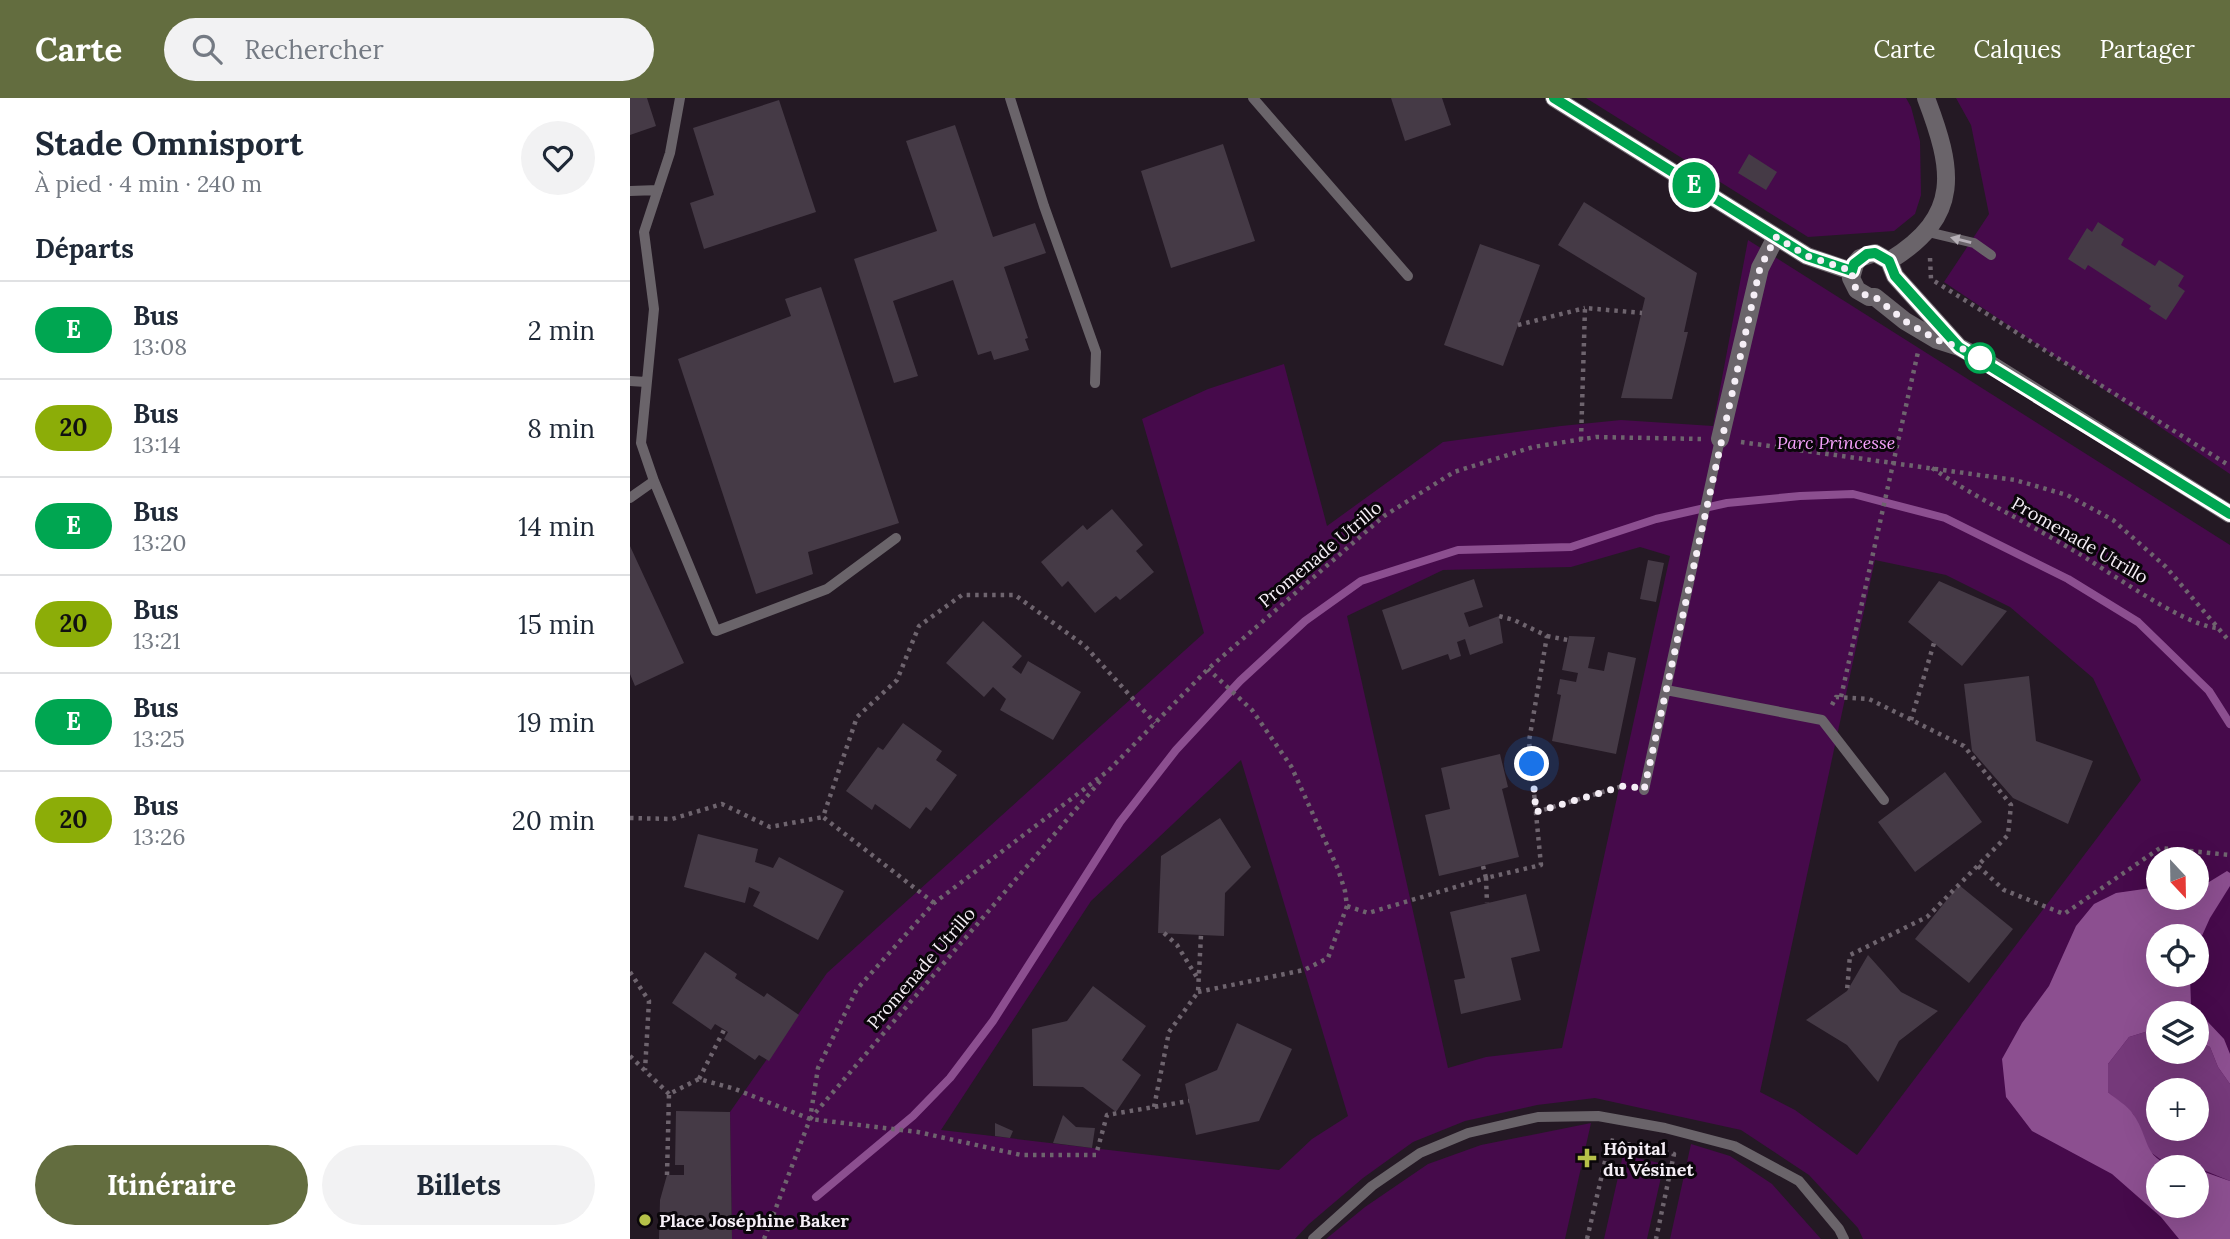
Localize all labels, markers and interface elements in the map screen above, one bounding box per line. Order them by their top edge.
search box [164,18,654,81]
text: Carte [35,28,122,70]
icon: search [188,30,226,68]
text: Rechercher [244,33,384,66]
text: Carte [1873,34,1935,65]
text: Calques [1973,34,2061,65]
text: Partager [2099,34,2195,65]
button: heart [521,121,595,195]
text: Stade Omnisport [35,122,303,164]
line badge: E [1671,162,1717,208]
text: À pied · 4 min · 240 m [35,169,262,198]
text: E [1687,169,1701,200]
text: Départs [35,232,134,265]
one-way arrow [1950,234,1972,245]
text: Bus [133,299,179,332]
text: E [66,314,81,345]
text: 2 min [528,314,595,347]
text: 13:08 [133,332,187,361]
unlabelled marker [1965,343,1995,373]
text: Bus [133,397,179,430]
text: 20 [59,412,88,443]
text: 8 min [527,412,595,445]
text: 13:14 [133,430,181,459]
park label: Parc Princesse [1777,431,1895,454]
street label: Promenade Utrillo [2008,492,2152,588]
text: Bus [133,495,179,528]
street label: Promenade Utrillo [1254,496,1386,612]
text: E [66,510,81,541]
text: 14 min [518,510,595,543]
text: 13:20 [133,528,187,557]
text: Bus [133,593,179,626]
text: 20 [59,608,88,639]
text: 15 min [518,608,595,641]
text: 13:21 [133,626,181,655]
text: Bus [133,691,179,724]
text: E [66,706,81,737]
text: 19 min [517,706,595,739]
text: 13:25 [133,724,185,753]
your location [1514,746,1549,781]
text: Bus [133,789,179,822]
text: 20 [59,804,88,835]
text: 20 min [512,804,595,837]
text: 13:26 [133,822,186,851]
north arrow [2146,847,2208,910]
map controls [2146,847,2209,1218]
street label: Promenade Utrillo [862,902,980,1034]
button: locate [2146,924,2209,987]
button: layers [2146,1001,2209,1064]
button: + [2146,1078,2209,1141]
place label: Hôpital du Vésinet [1603,1137,1694,1181]
button: Itinéraire [35,1145,308,1225]
button: Billets [322,1145,595,1225]
marker: Hôpital du Vésinet [1577,1148,1597,1168]
button: − [2146,1155,2209,1218]
place label: Place Joséphine Baker [659,1209,849,1232]
marker: Place Joséphine Baker [637,1212,653,1228]

